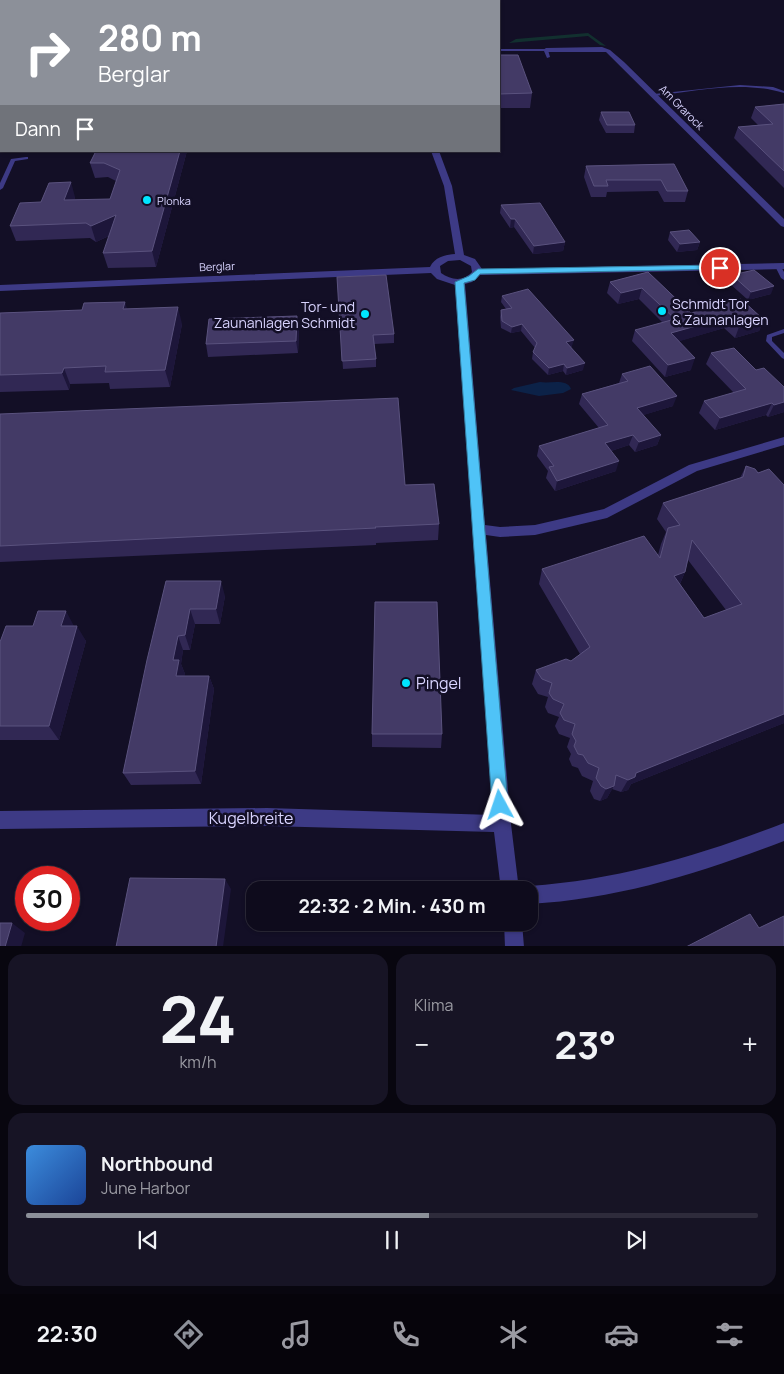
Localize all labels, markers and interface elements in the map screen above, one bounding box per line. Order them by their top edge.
text: 280 m [98,14,202,62]
icon: right [15,20,80,85]
text: Berglar [98,59,170,89]
street label: Am Grarock [656,81,708,133]
icon: arrive [71,115,99,143]
text: Dann [15,116,61,142]
place label: Plonka [157,193,191,208]
marker: Plonka [141,194,153,206]
pin [699,247,741,289]
icon: arrive [706,254,734,282]
street label: Berglar [199,258,235,274]
place label: Schmidt Tor & Zaunanlagen [672,294,769,329]
place label: Tor- und Zaunanlagen Schmidt [214,297,355,332]
marker: Schmidt Tor & Zaunanlagen [656,305,668,317]
marker: Tor- und Zaunanlagen Schmidt [359,308,371,320]
place label: Pingel [416,672,461,694]
marker: Pingel [400,677,412,689]
position arrow [473,778,525,830]
street label: Kugelbreite [209,807,293,829]
speed limit sign: 30 [15,866,80,931]
text: 22:32 · 2 Min. · 430 m [298,893,486,919]
text: 24 [160,974,236,1063]
text: Klima [414,994,453,1016]
text: 23° [555,1018,616,1070]
text: − [414,1025,429,1063]
text: + [742,1025,758,1063]
text: km/h [179,1051,217,1073]
text: Northbound [101,1151,213,1177]
text: June Harbor [101,1177,190,1199]
icon: previous [134,1226,162,1254]
icon: pause [378,1226,406,1254]
icon: next [622,1226,650,1254]
icon: directions [171,1317,206,1352]
icon: music [279,1317,314,1352]
icon: phone [388,1317,423,1352]
icon: climate [496,1317,531,1352]
icon: car [604,1317,639,1352]
icon: filters [712,1317,747,1352]
text: 22:30 [37,1319,98,1349]

